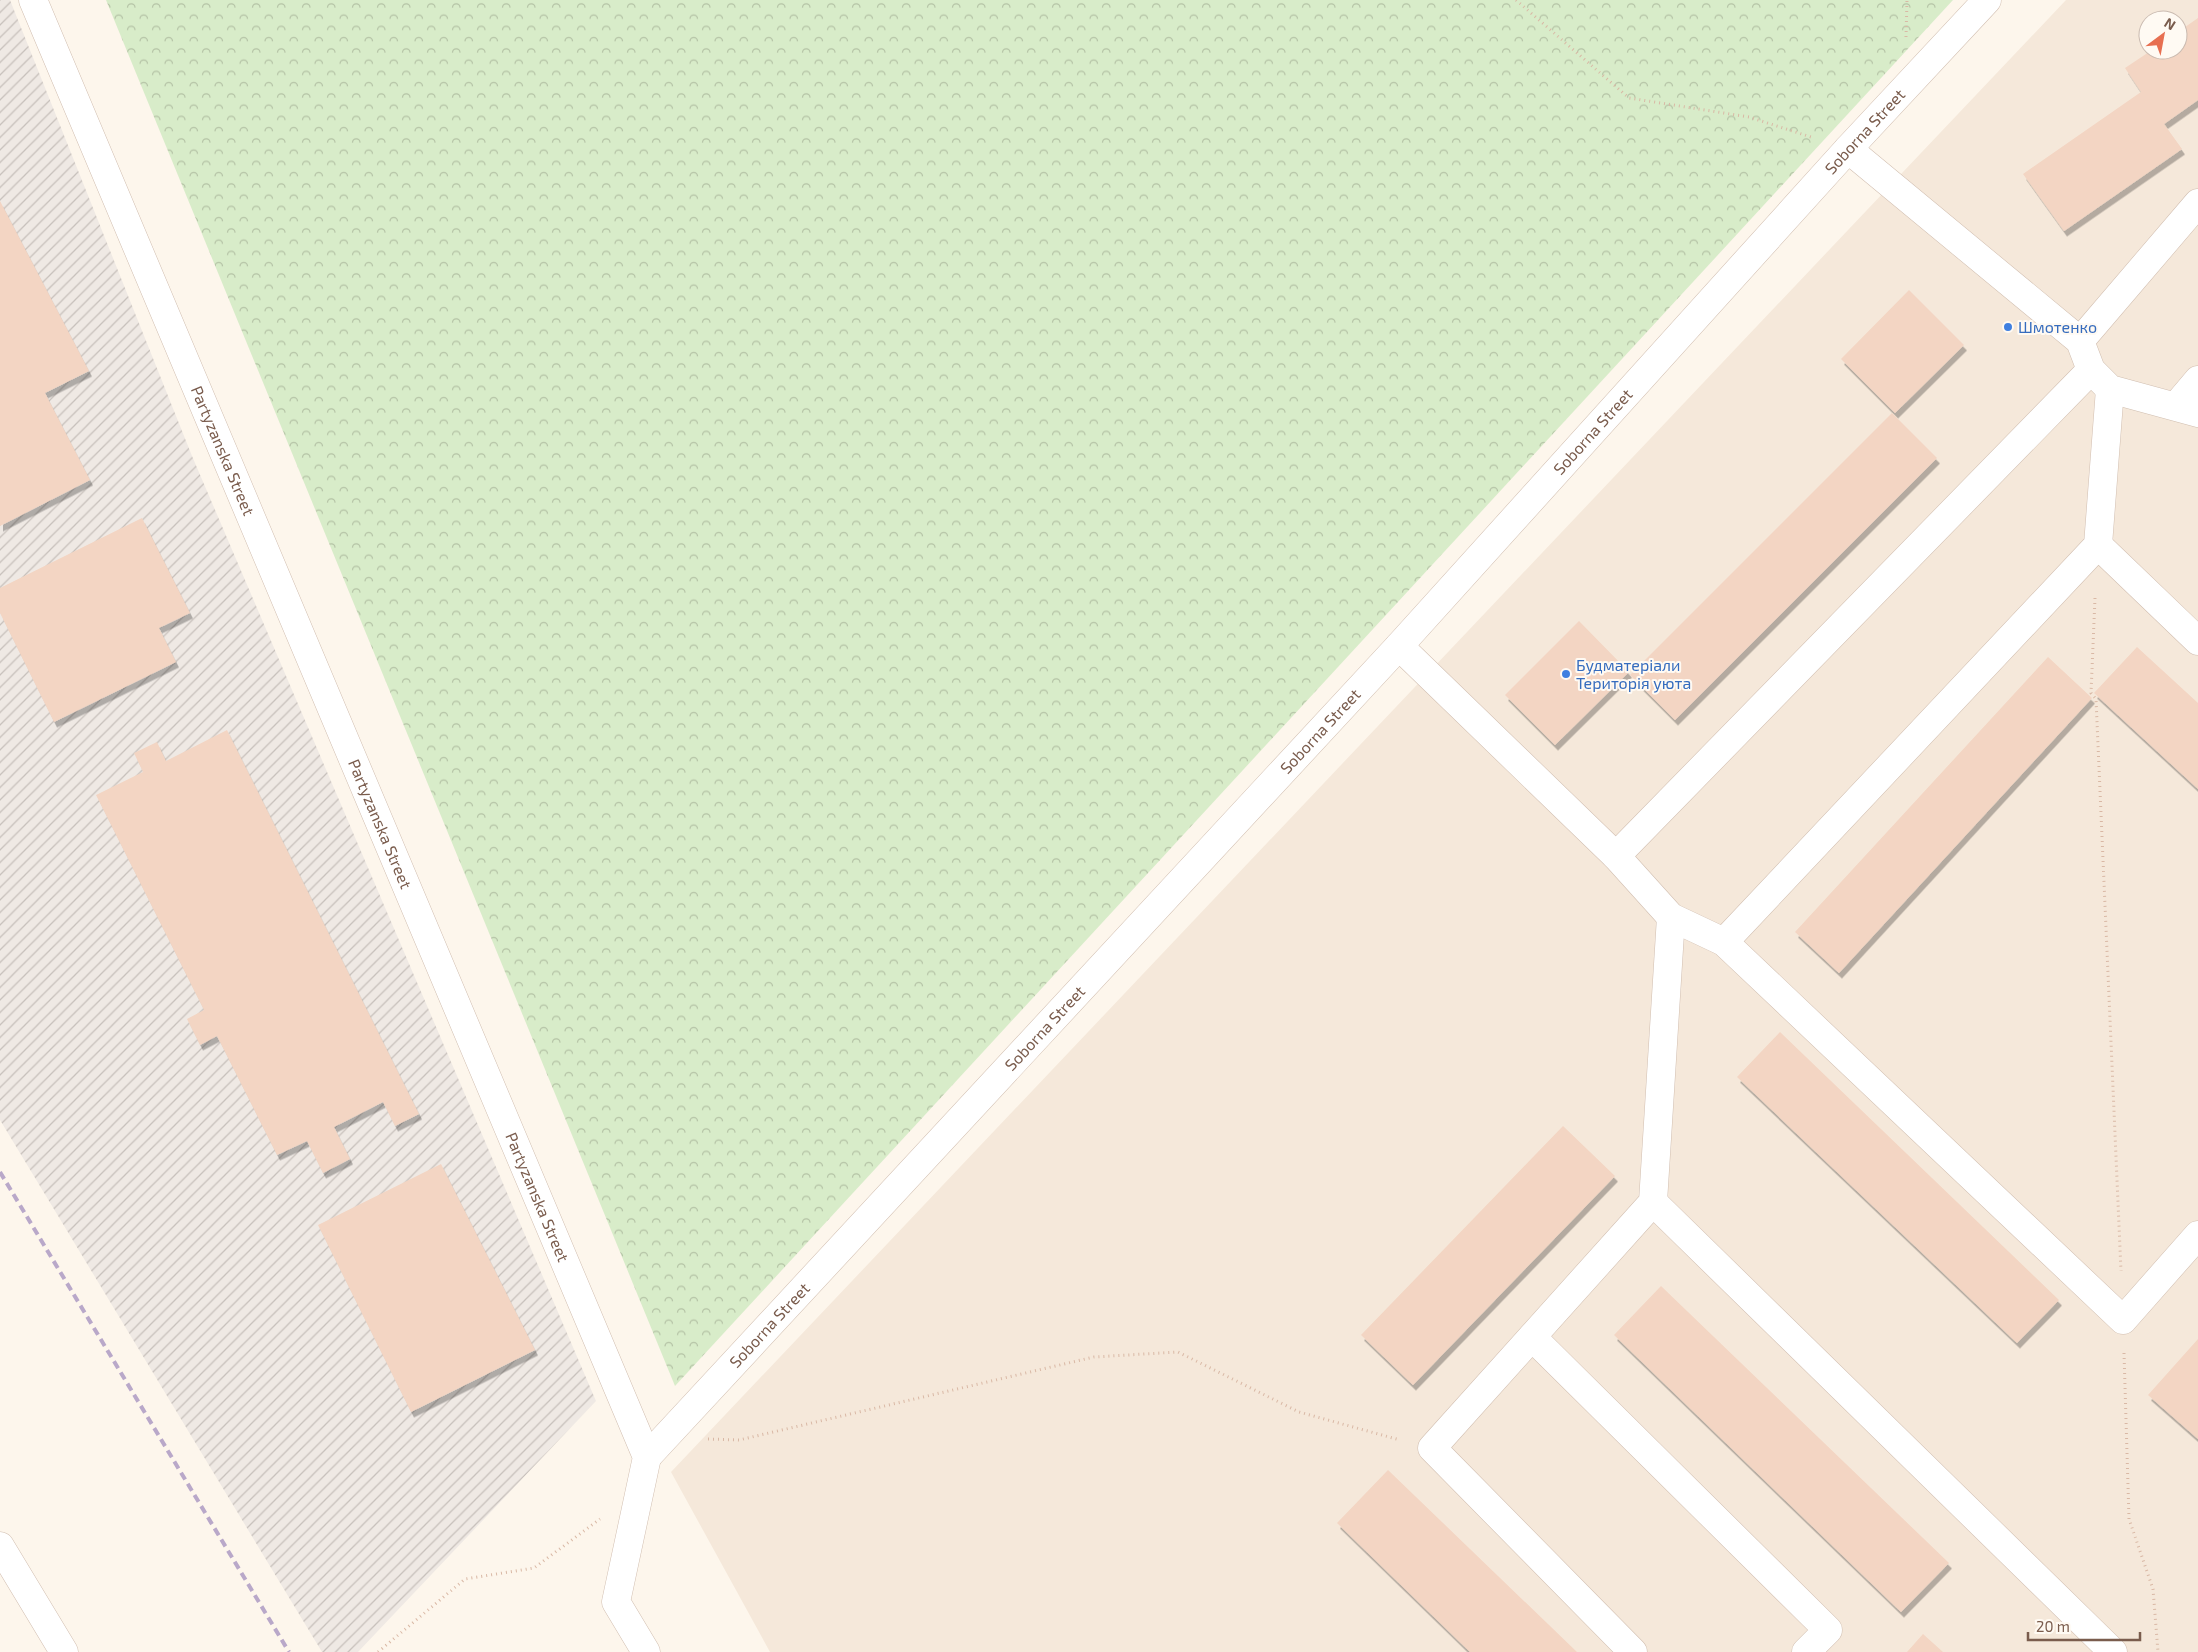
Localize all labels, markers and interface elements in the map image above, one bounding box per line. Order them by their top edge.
north arrow [2138,10,2188,60]
text: N [2161,14,2179,33]
street label: Soborna Street [1820,85,1908,177]
place label: Шмотенко [2018,317,2097,336]
marker: Шмотенко [2002,321,2014,333]
street label: Partyzanska Street [188,383,259,518]
street label: Soborna Street [1549,384,1636,478]
place label: Будматеріали Територія уюта [1576,655,1691,693]
marker: Будматеріали Територія уюта [1560,668,1572,680]
street label: Soborna Street [1276,684,1364,777]
street label: Partyzanska Street [345,756,416,891]
street label: Soborna Street [1000,981,1088,1074]
street label: Partyzanska Street [502,1129,574,1264]
street label: Soborna Street [725,1278,813,1371]
scale bar [2028,1610,2140,1642]
text: 20 m [2036,1617,2070,1635]

